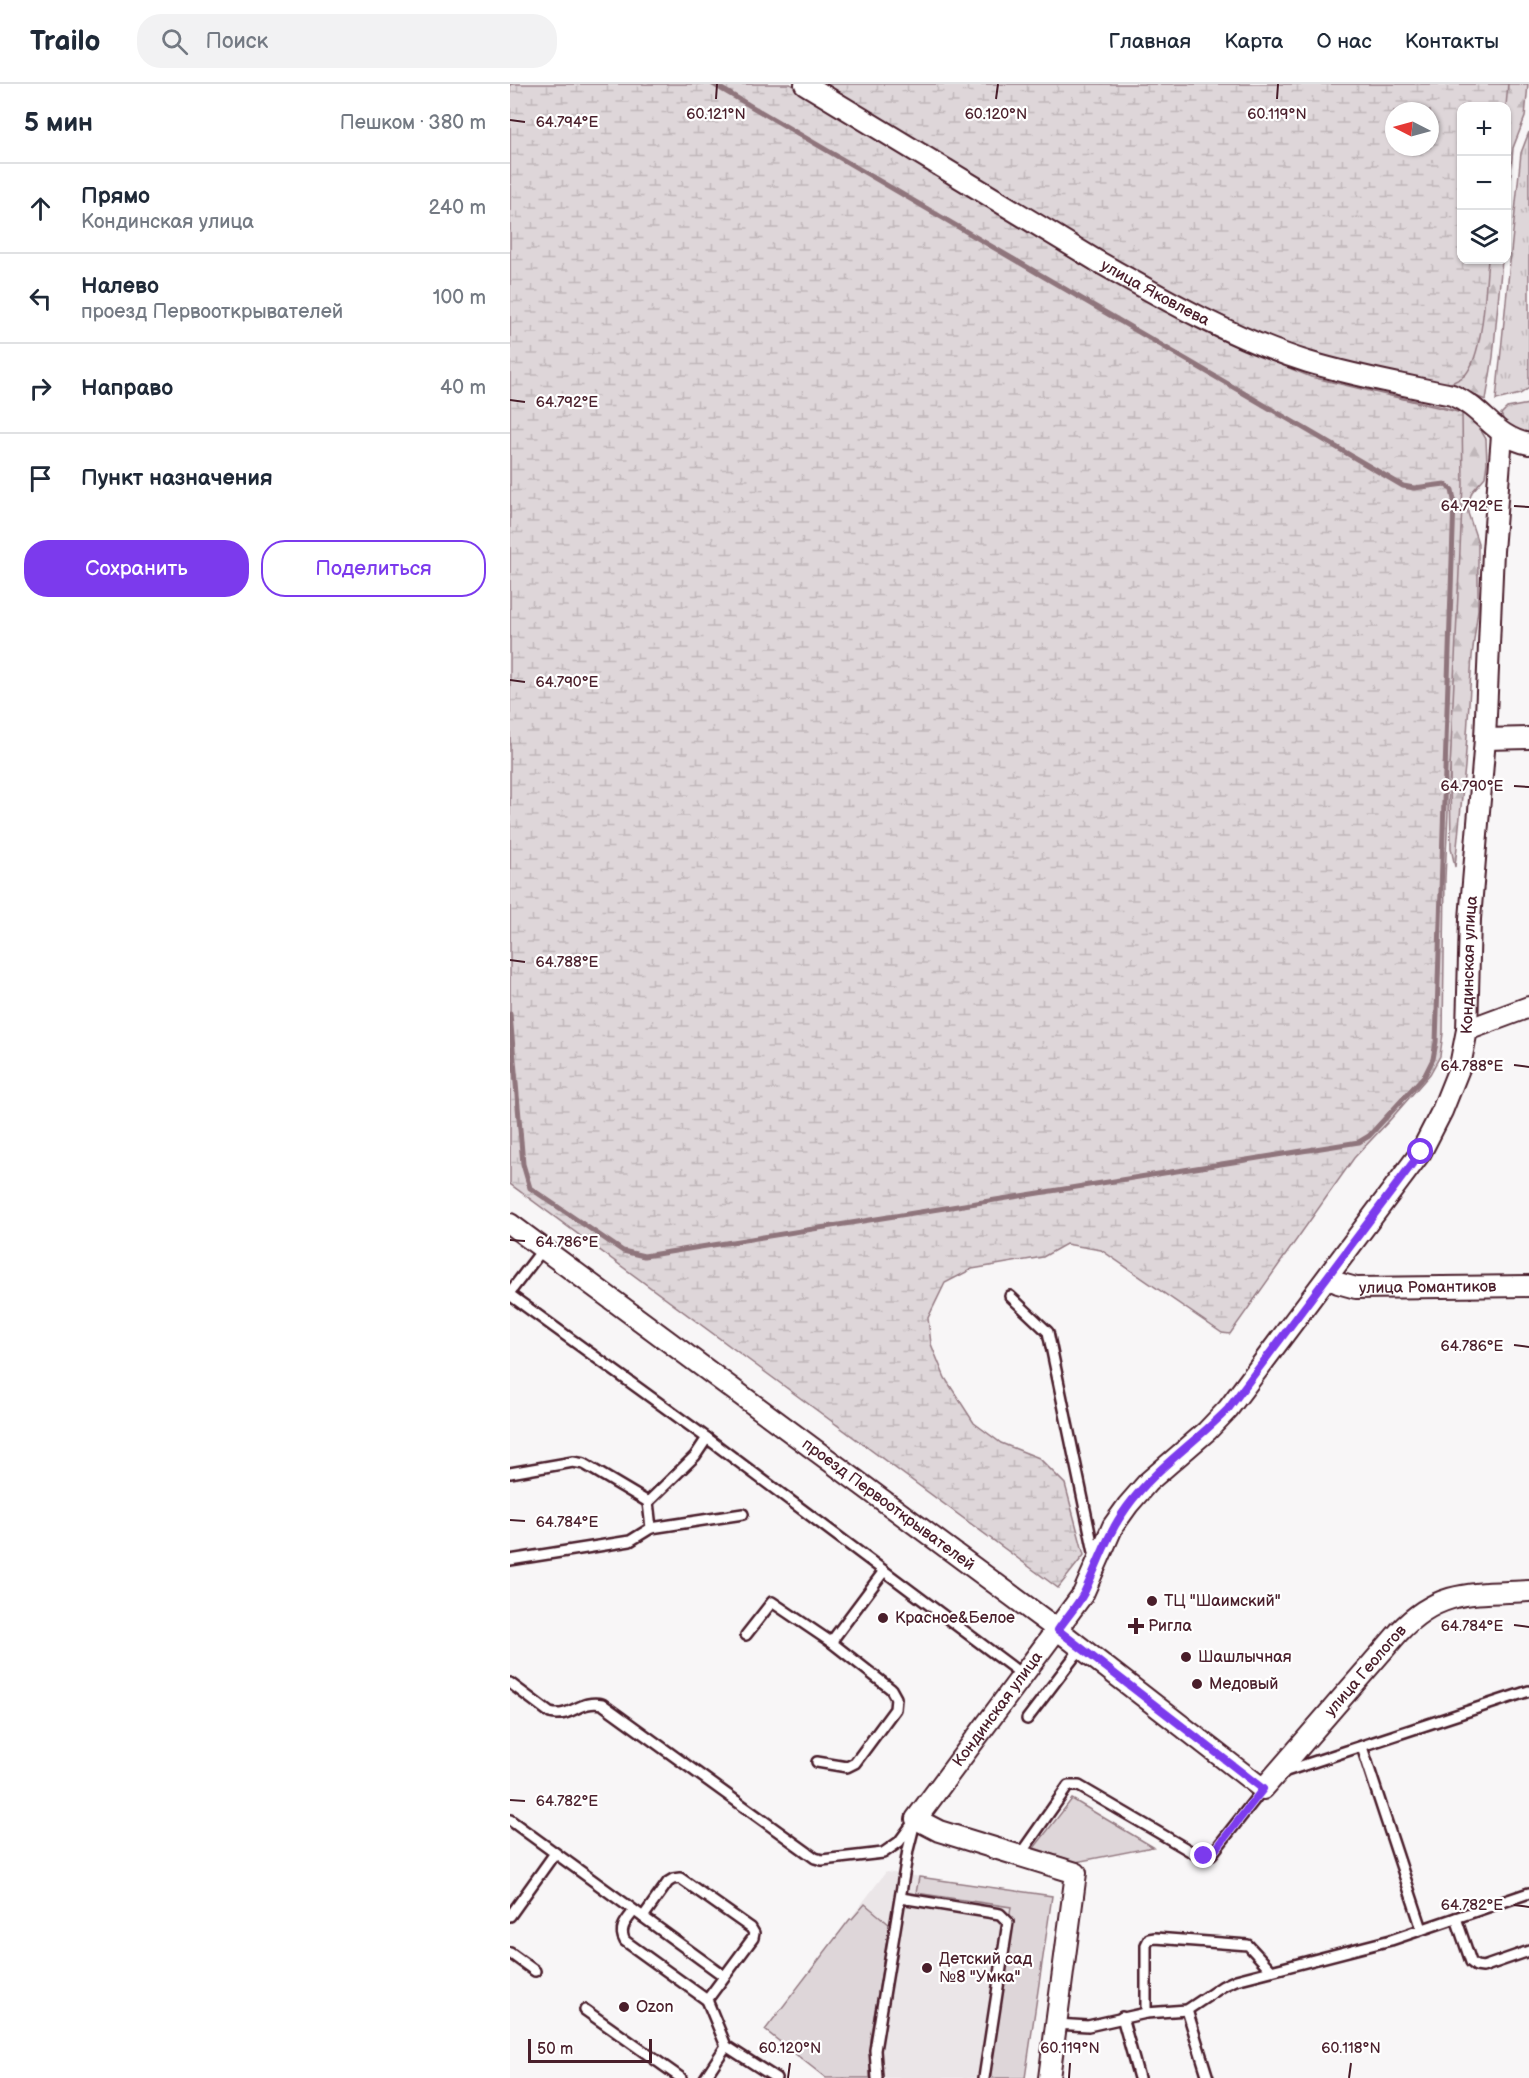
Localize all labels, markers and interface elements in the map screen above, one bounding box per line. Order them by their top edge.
search box [137,14,557,68]
text: Trailo [30,25,101,58]
icon: search [158,25,191,58]
text: Поиск [206,28,268,55]
text: Главная [1108,29,1191,54]
text: Карта [1224,29,1283,54]
text: О нас [1316,29,1372,54]
text: Контакты [1405,29,1499,54]
north arrow [1385,102,1439,156]
map controls [1457,102,1511,264]
button: + [1457,102,1511,156]
text: 60.121°N [686,105,746,124]
text: 60.120°N [965,105,1027,124]
text: 60.119°N [1247,105,1307,124]
text: 5 мин [24,108,93,139]
text: Пешком · 380 m [340,111,486,135]
text: 64.794°E [536,113,598,132]
button: − [1457,156,1511,210]
text: Прямо [81,183,150,210]
icon: ahead [24,192,57,225]
text: 240 m [429,196,486,220]
text: Кондинская улица [81,210,254,234]
button: layers [1457,210,1511,264]
street label: улица Яковлева [1098,256,1213,330]
text: Налево [81,273,159,300]
icon: left [24,282,57,315]
text: 100 m [433,286,486,310]
text: проезд Первооткрывателей [81,300,343,324]
icon: right [24,372,57,405]
text: Направо [81,375,173,402]
text: 40 m [440,376,486,400]
text: 64.792°E [536,393,598,412]
icon: arrive [24,462,57,495]
text: Пункт назначения [81,465,273,492]
text: 64.792°E [1441,497,1503,516]
button: Сохранить [24,540,249,597]
button: Поделиться [261,540,486,597]
text: 64.790°E [536,673,599,692]
text: 64.790°E [1441,777,1504,796]
street label: Кондинская улица [1457,894,1481,1034]
text: 64.788°E [536,953,599,972]
text: 64.788°E [1441,1057,1504,1076]
route start [1407,1138,1433,1164]
text: 64.786°E [535,1233,599,1252]
street label: улица Романтиков [1359,1277,1497,1297]
text: 64.786°E [1440,1337,1504,1356]
street label: проезд Первооткрывателей [798,1434,978,1575]
text: 64.784°E [536,1513,598,1532]
place label: ТЦ "Шаимский" [1164,1592,1281,1611]
marker: ТЦ "Шаимский" [1145,1594,1159,1608]
place label: Красное&Белое [895,1609,1015,1628]
marker: Красное&Белое [876,1611,890,1625]
place label: Ригла [1148,1617,1192,1636]
text: 64.784°E [1441,1617,1503,1636]
marker: Ригла [1129,1619,1143,1633]
street label: улица Геологов [1321,1620,1411,1720]
street label: Кондинская улица [949,1647,1047,1770]
place label: Шашлычная [1198,1648,1292,1667]
marker: Шашлычная [1179,1650,1193,1664]
place label: Медовый [1209,1675,1278,1694]
marker: Медовый [1190,1677,1204,1691]
text: 64.782°E [536,1792,598,1811]
route end [1190,1842,1216,1868]
text: 64.782°E [1441,1896,1503,1915]
place label: Детский сад №8 "Умка" [939,1950,1032,1987]
marker: Детский сад №8 "Умка" [920,1961,934,1975]
place label: Ozon [636,1998,674,2017]
marker: Ozon [617,2000,631,2014]
scale bar [528,2036,652,2064]
text: 60.120°N [759,2039,821,2058]
text: 60.119°N [1040,2039,1100,2058]
text: 60.118°N [1321,2039,1381,2058]
text: 50 m [537,2040,573,2059]

